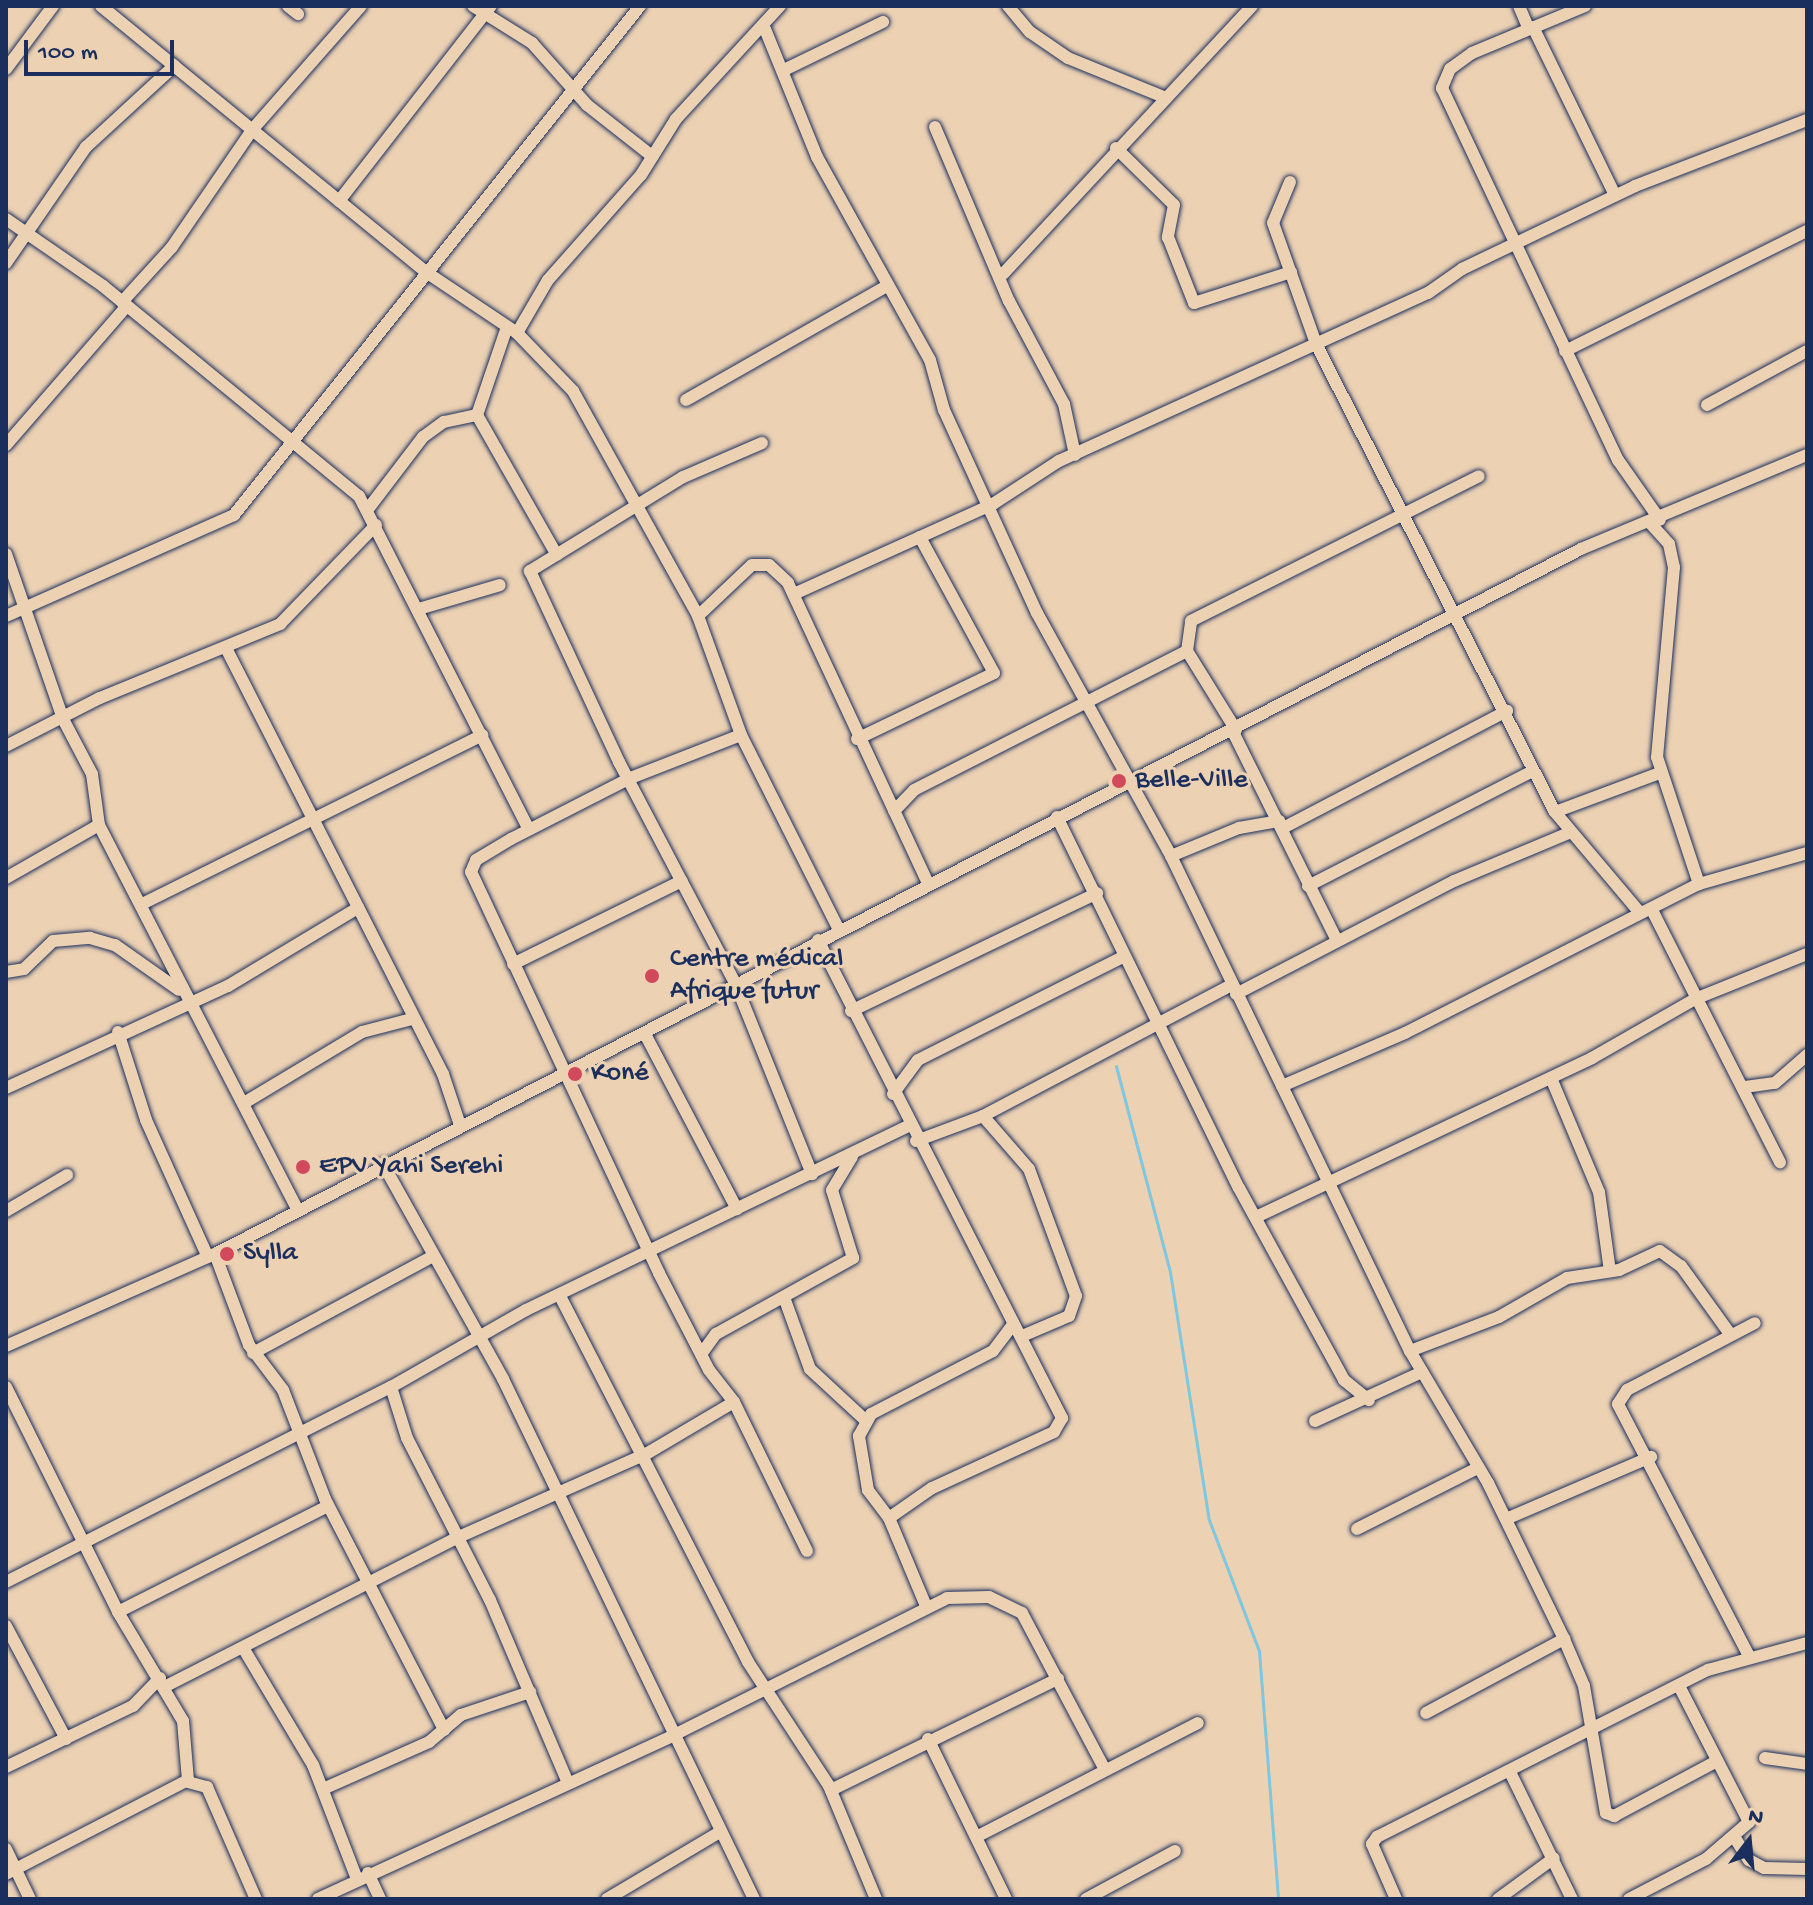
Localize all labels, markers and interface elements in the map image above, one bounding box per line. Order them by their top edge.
scale bar [28,24,178,74]
text: 100 m [38,39,98,68]
place label: Belle-Ville [1135,764,1248,798]
marker: Belle-Ville [1110,772,1128,790]
place label: Centre médical Afrique futur [670,943,843,1009]
marker: Centre médical Afrique futur [641,965,663,987]
place label: Koné [591,1057,649,1091]
marker: Koné [566,1065,584,1083]
place label: EPV Yahi Serehi [319,1150,503,1184]
marker: EPV Yahi Serehi [294,1158,312,1176]
place label: Sylla [243,1237,298,1271]
marker: Sylla [218,1245,236,1263]
north arrow [1709,1801,1789,1881]
text: N [1745,1803,1766,1832]

